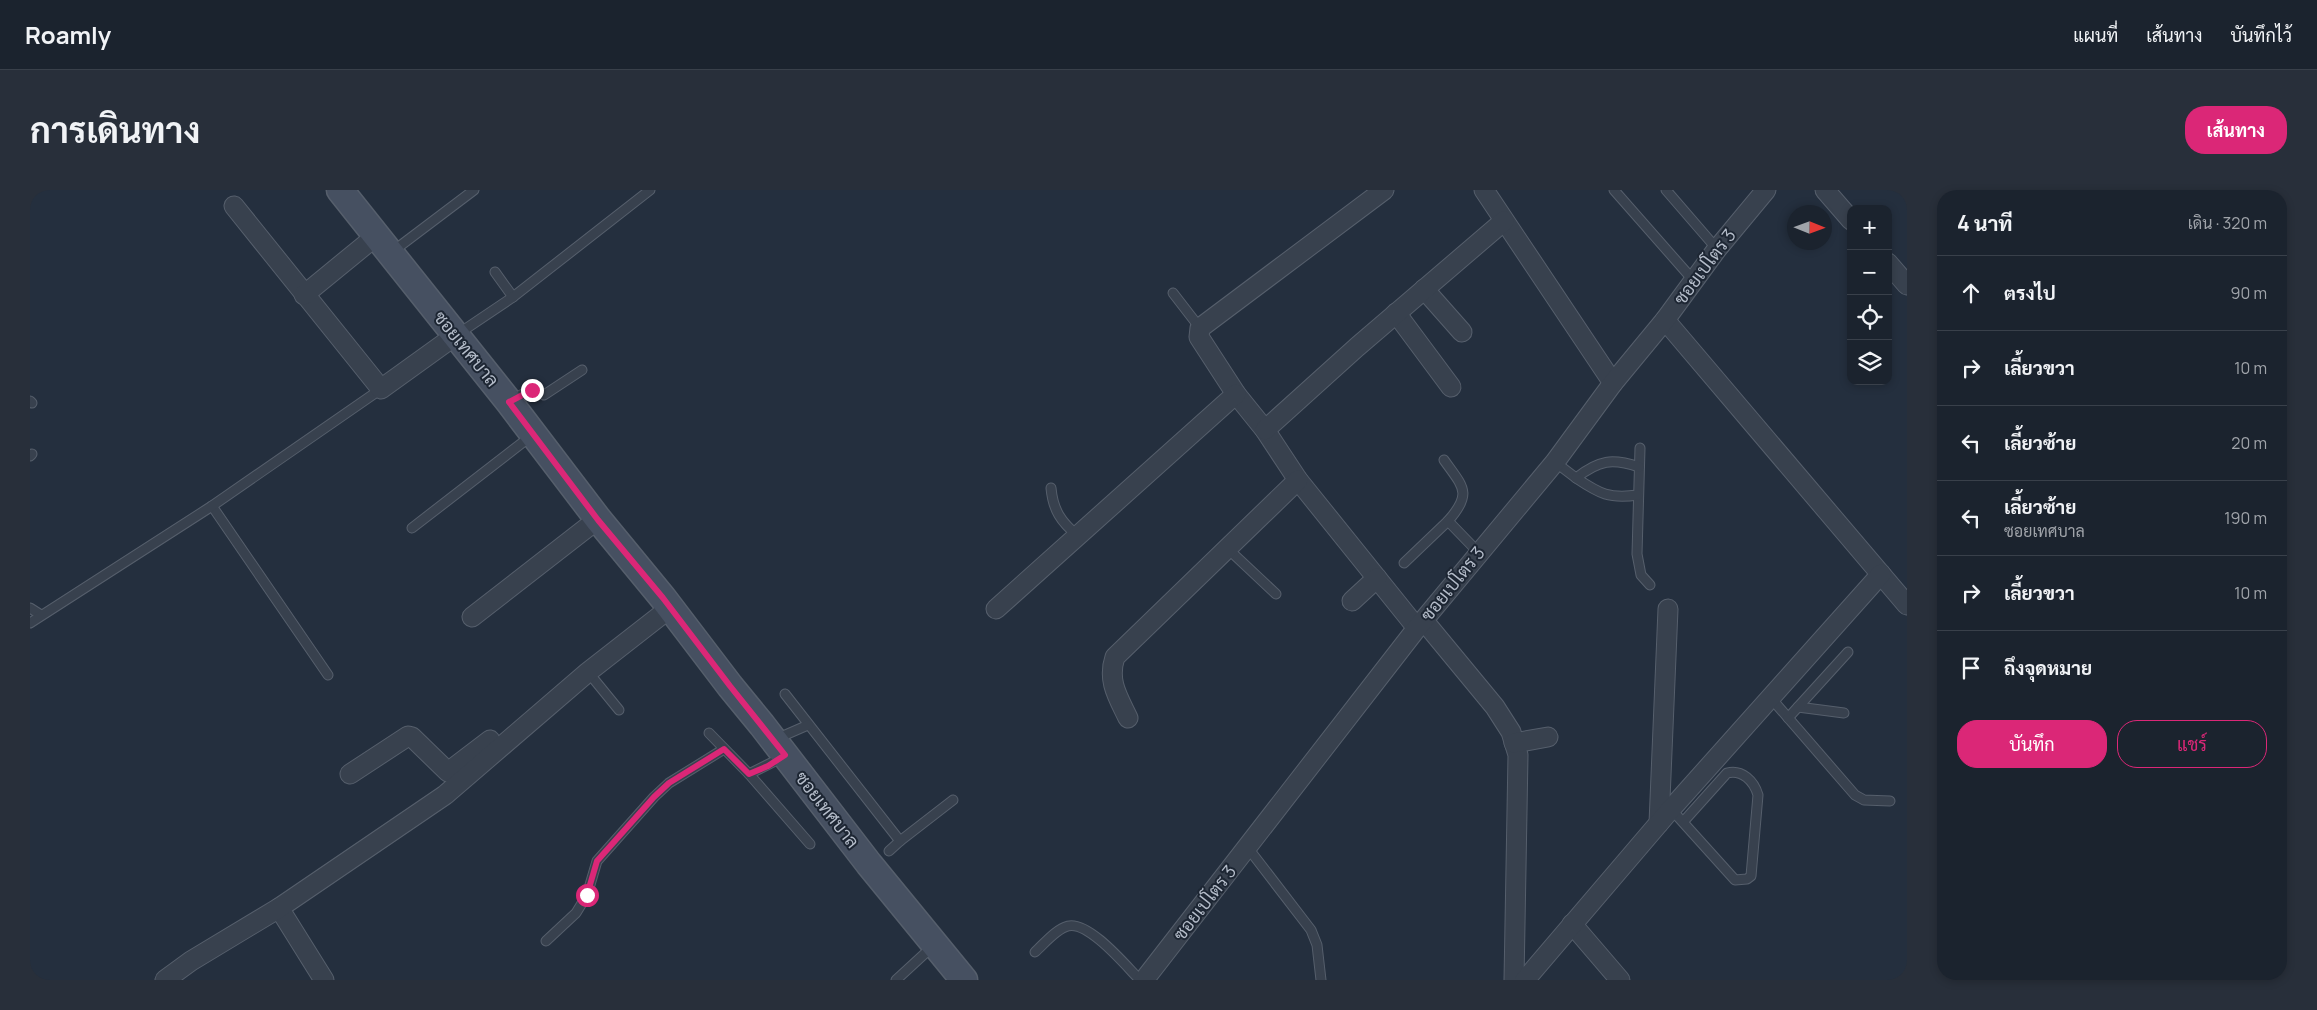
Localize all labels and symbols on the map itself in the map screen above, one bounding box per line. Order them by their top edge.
north arrow [1787,205,1832,250]
street label: ซอยเปโตร 3 [1668,223,1741,309]
street label: ซอยเทศบาล [429,305,505,391]
route end [521,379,544,402]
street label: ซอยเปโตร 3 [1415,541,1490,626]
street label: ซอยเทศบาล [790,766,865,853]
street label: ซอยเปโตร 3 [1167,860,1241,945]
route start [576,884,599,907]

